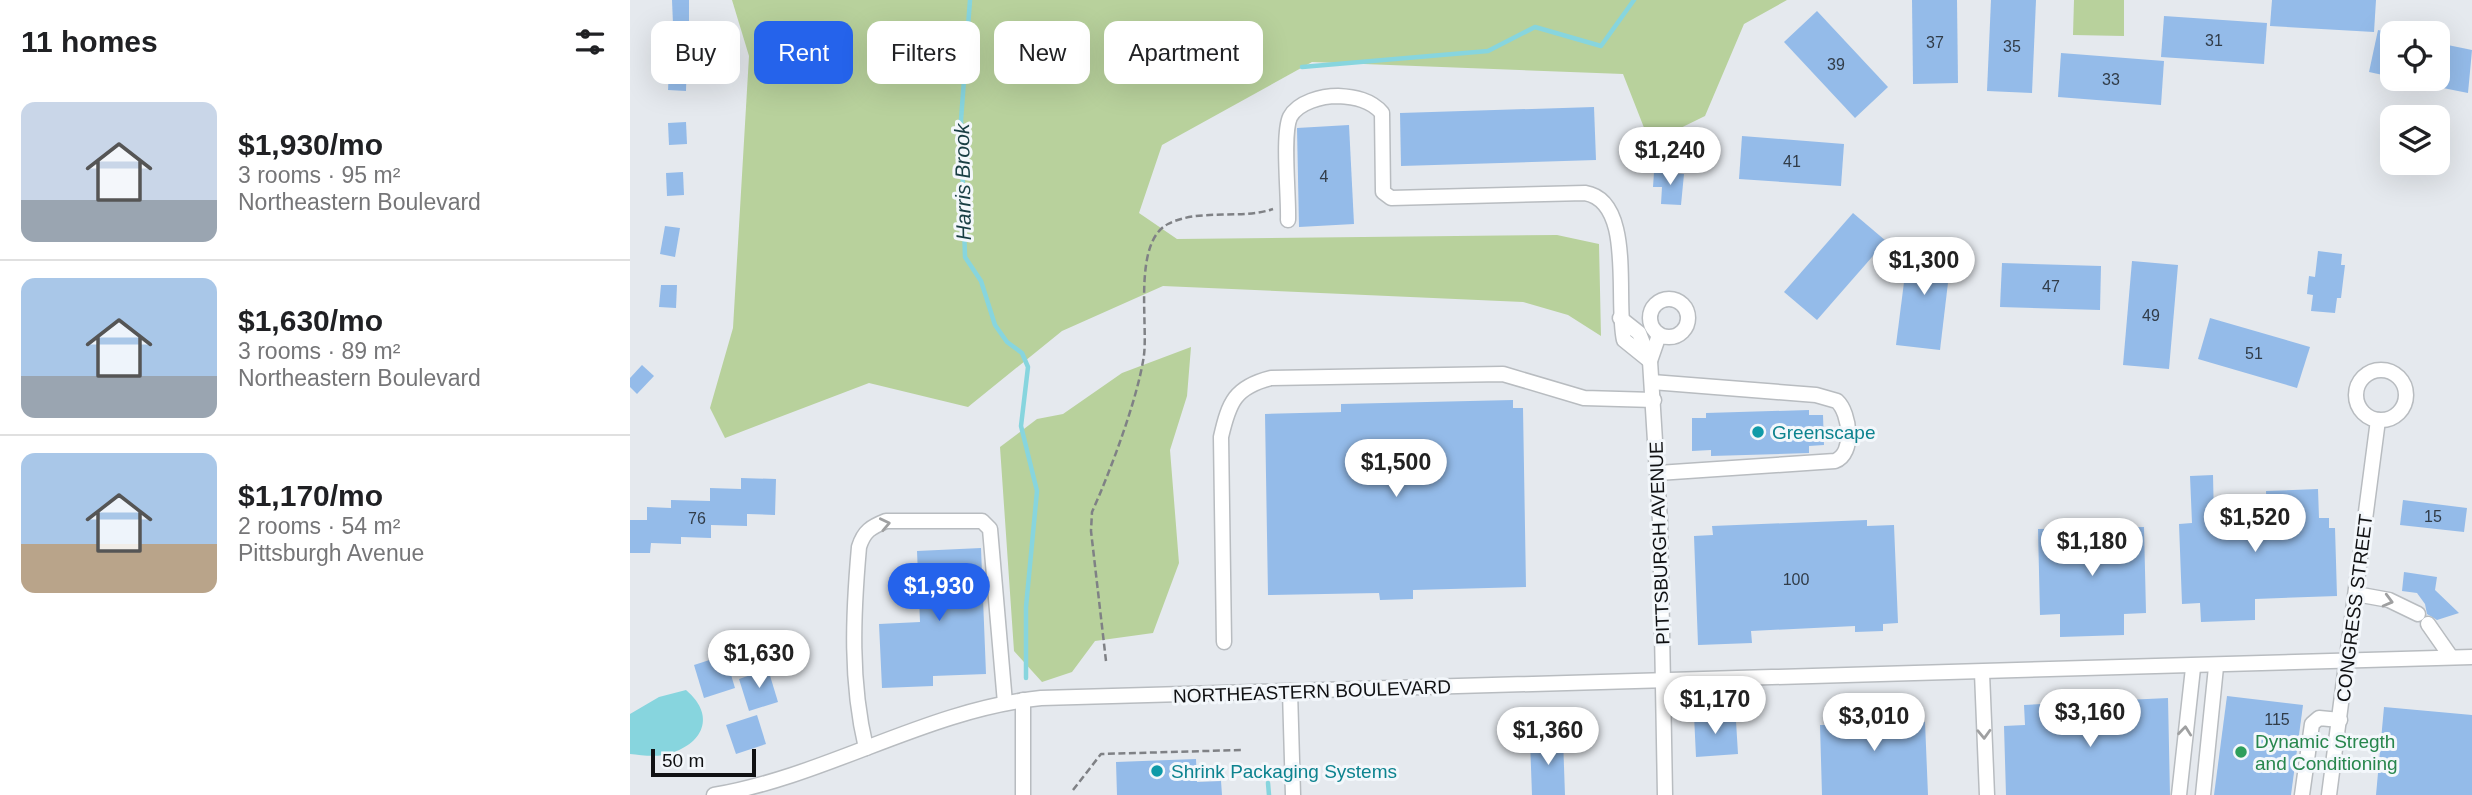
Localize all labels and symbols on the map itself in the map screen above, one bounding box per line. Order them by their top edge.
house number: 31 [2205,32,2223,49]
house number: 37 [1926,34,1944,51]
house number: 35 [2003,38,2021,55]
house number: 39 [1827,56,1845,73]
house number: 33 [2102,71,2120,88]
water label: Harris Brook [950,122,975,241]
pin: $1,240 [1613,128,1727,187]
house number: 41 [1783,153,1801,170]
house number: 4 [1320,168,1329,185]
pin: $1,300 [1867,238,1981,297]
house number: 47 [2042,278,2060,295]
house number: 49 [2142,307,2160,324]
house number: 51 [2245,345,2263,362]
place label: Greenscape [1772,422,1876,443]
marker: Greenscape [1750,424,1766,440]
pin: $1,500 [1339,440,1453,499]
street label: PITTSBURGH AVENUE [1645,441,1674,645]
pin: $1,520 [2198,494,2312,554]
house number: 15 [2424,508,2442,525]
house number: 76 [688,510,706,527]
street label: CONGRESS STREET [2333,513,2376,703]
one-way arrow [878,517,890,532]
pin: $1,180 [2035,518,2149,578]
pin: $1,930 [882,564,996,623]
house number: 100 [1783,571,1809,588]
one-way arrow [2382,593,2394,607]
pin: $1,630 [702,630,816,690]
street label: NORTHEASTERN BOULEVARD [1173,676,1451,707]
pin: $1,170 [1658,676,1772,736]
pin: $3,160 [2033,690,2147,749]
pin: $3,010 [1817,694,1931,753]
pin: $1,360 [1491,708,1605,767]
house number: 115 [2264,711,2290,728]
one-way arrow [2177,725,2192,736]
one-way arrow [1977,729,1992,740]
place label: Dynamic Stregth and Conditioning [2255,731,2398,774]
marker: Dynamic Stregth and Conditioning [2233,744,2249,760]
scale bar [651,746,756,778]
place label: Shrink Packaging Systems [1171,761,1397,782]
marker: Shrink Packaging Systems [1149,763,1165,779]

